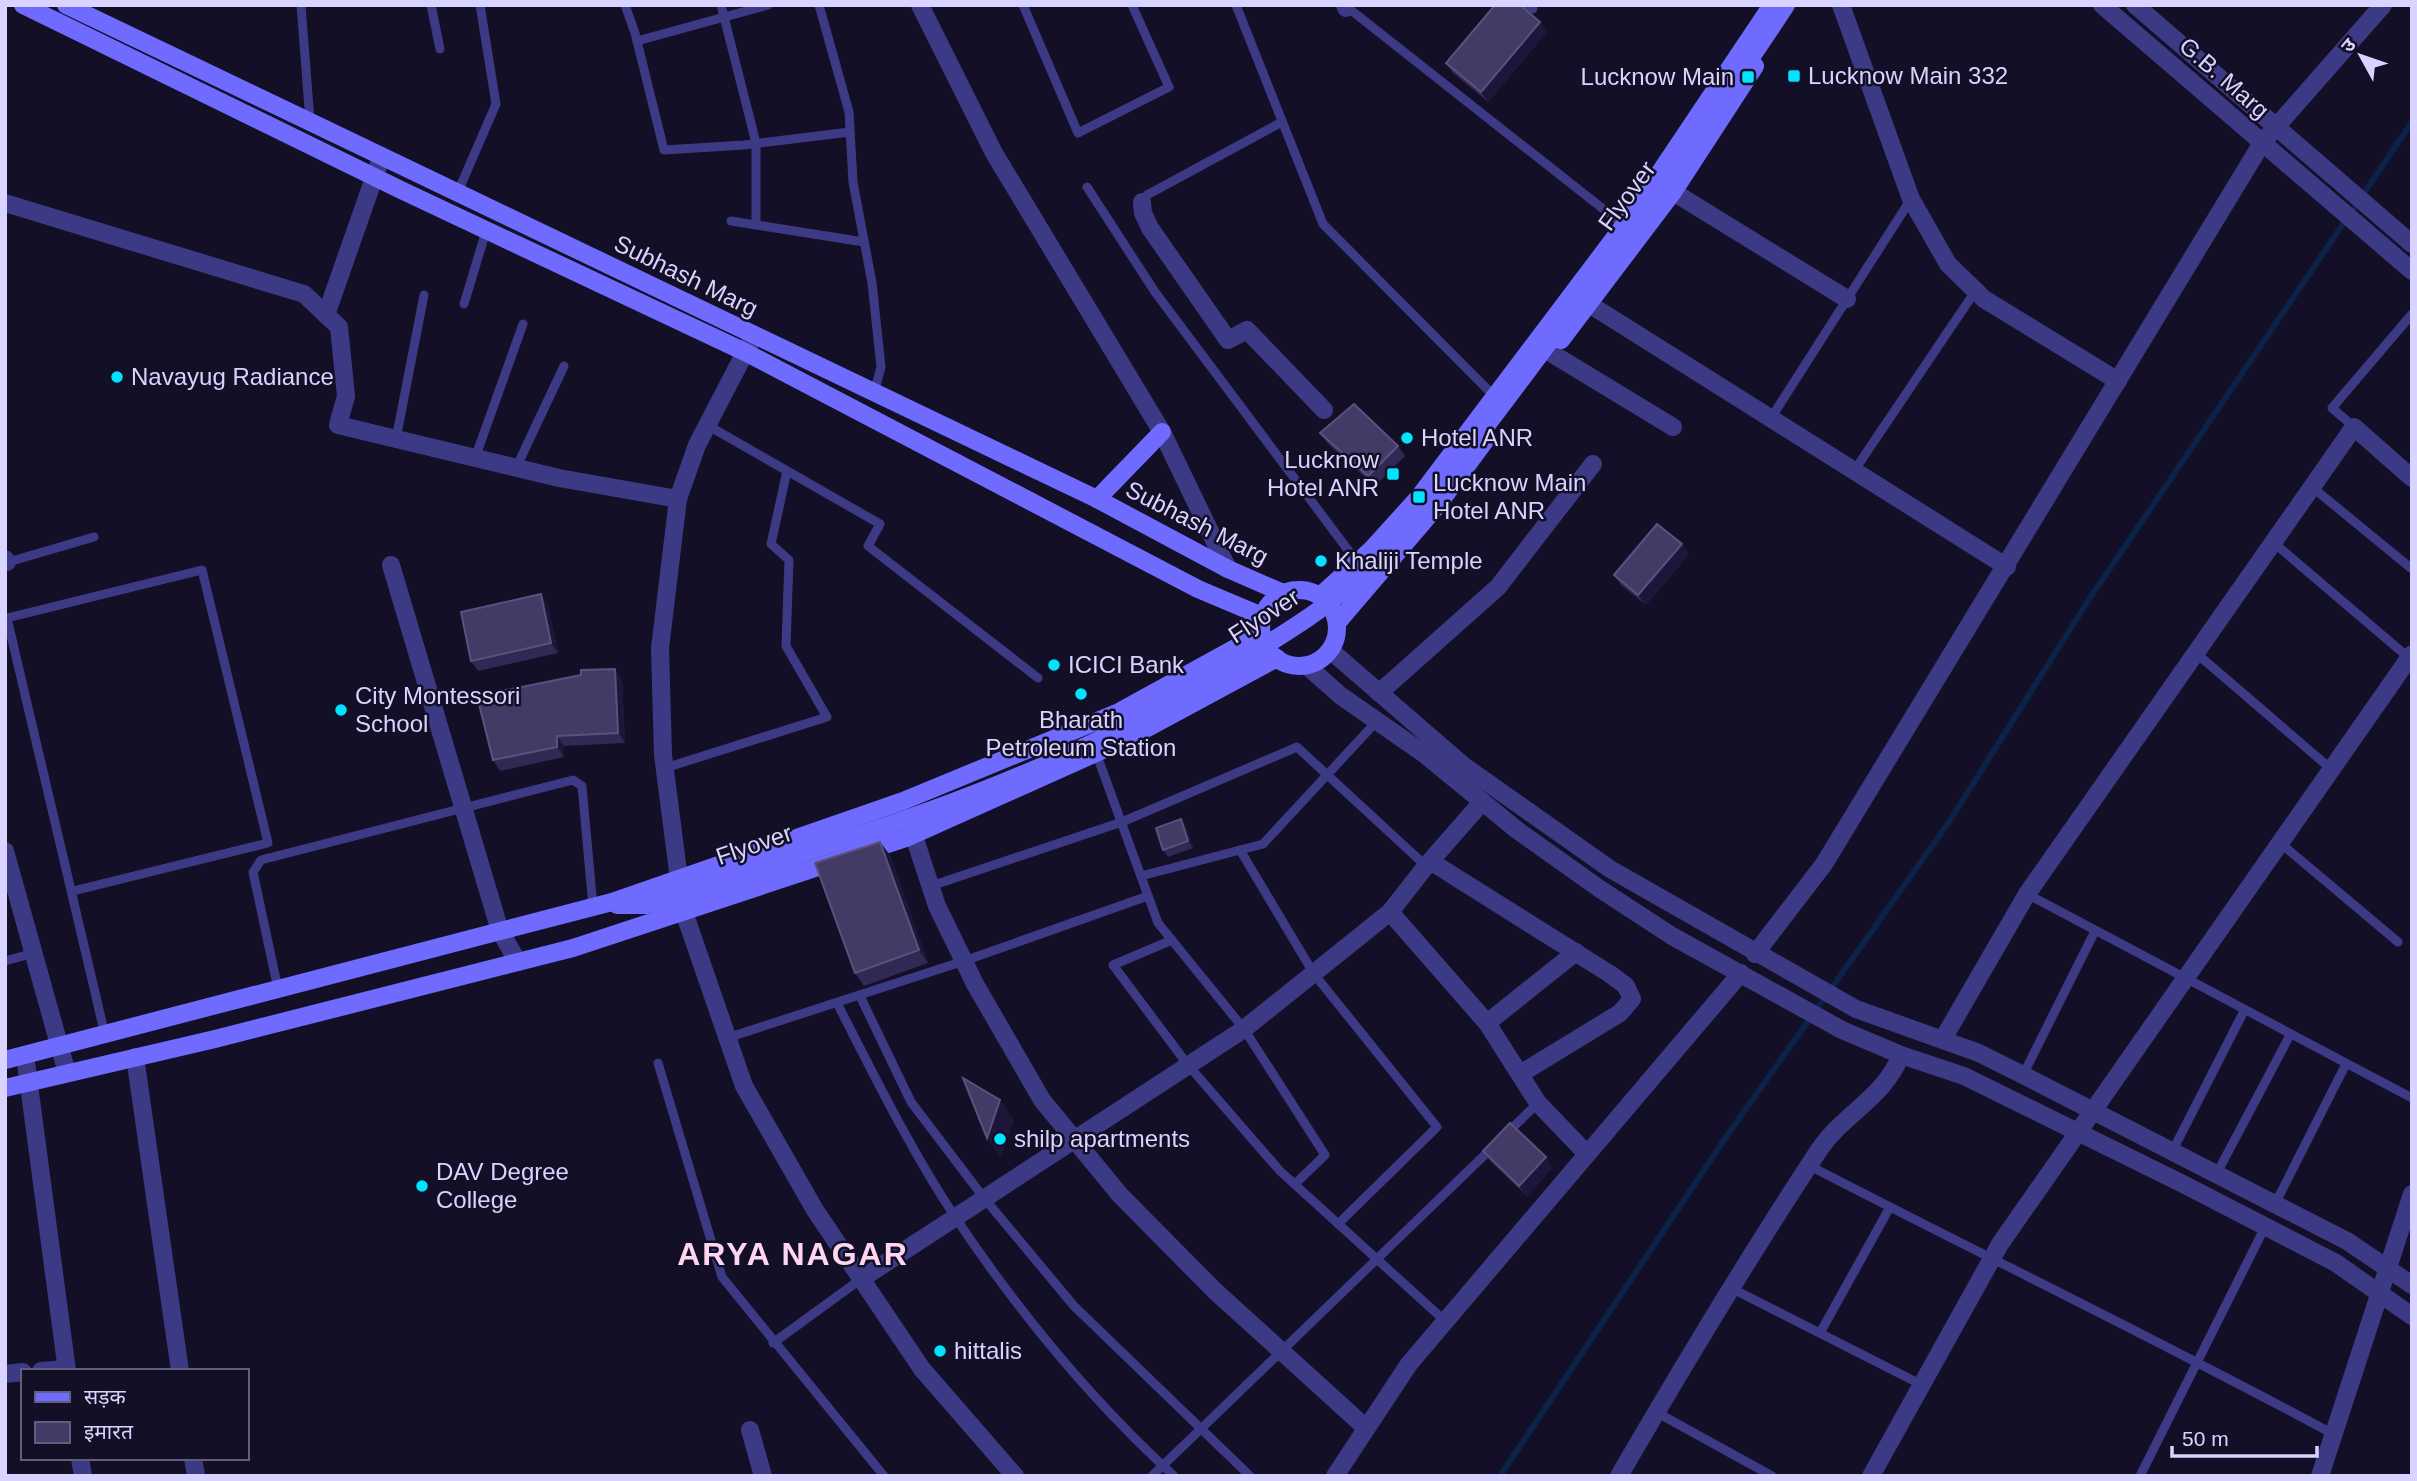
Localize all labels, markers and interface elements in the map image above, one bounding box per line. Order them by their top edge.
north arrow [2326,21,2396,91]
street label: G.B. Marg [2174,32,2274,124]
text: उ [2337,34,2361,56]
place label: Lucknow Main 332 [1808,62,2008,89]
place label: Lucknow Main [1581,63,1734,90]
marker: Lucknow Main 332 [1786,68,1802,84]
marker: Lucknow Main [1740,69,1756,85]
street label: Flyover [1593,156,1661,235]
street label: Subhash Marg [610,229,762,322]
place label: Navayug Radiance [131,363,334,390]
marker: Navayug Radiance [109,369,125,385]
place label: Hotel ANR [1421,424,1533,451]
marker: Hotel ANR [1399,430,1415,446]
place label: Lucknow Hotel ANR [1267,446,1380,501]
marker: Lucknow Hotel ANR [1385,466,1401,482]
place label: Lucknow Main Hotel ANR [1433,469,1586,524]
street label: Subhash Marg [1122,475,1273,570]
marker: Lucknow Main Hotel ANR [1411,489,1427,505]
place label: Khaliji Temple [1335,547,1483,574]
marker: Khaliji Temple [1313,553,1329,569]
street label: Flyover [1223,583,1304,648]
place label: ICICI Bank [1068,651,1185,678]
marker: ICICI Bank [1046,657,1062,673]
place label: City Montessori School [355,682,520,737]
marker: Bharath Petroleum Station [1073,686,1089,702]
marker: City Montessori School [333,702,349,718]
place label: Bharath Petroleum Station [986,706,1176,761]
street label: Flyover [712,819,795,870]
place label: shilp apartments [1014,1125,1190,1152]
marker: shilp apartments [992,1131,1008,1147]
place label: DAV Degree College [436,1158,569,1213]
marker: DAV Degree College [414,1178,430,1194]
district label: ARYA NAGAR [677,1236,909,1272]
place label: hittalis [954,1337,1022,1364]
marker: hittalis [932,1343,948,1359]
legend [21,1369,248,1460]
text: सड़क [84,1385,126,1408]
scale bar [2172,1414,2317,1458]
text: इमारत [84,1420,134,1443]
text: 50 m [2182,1427,2229,1450]

